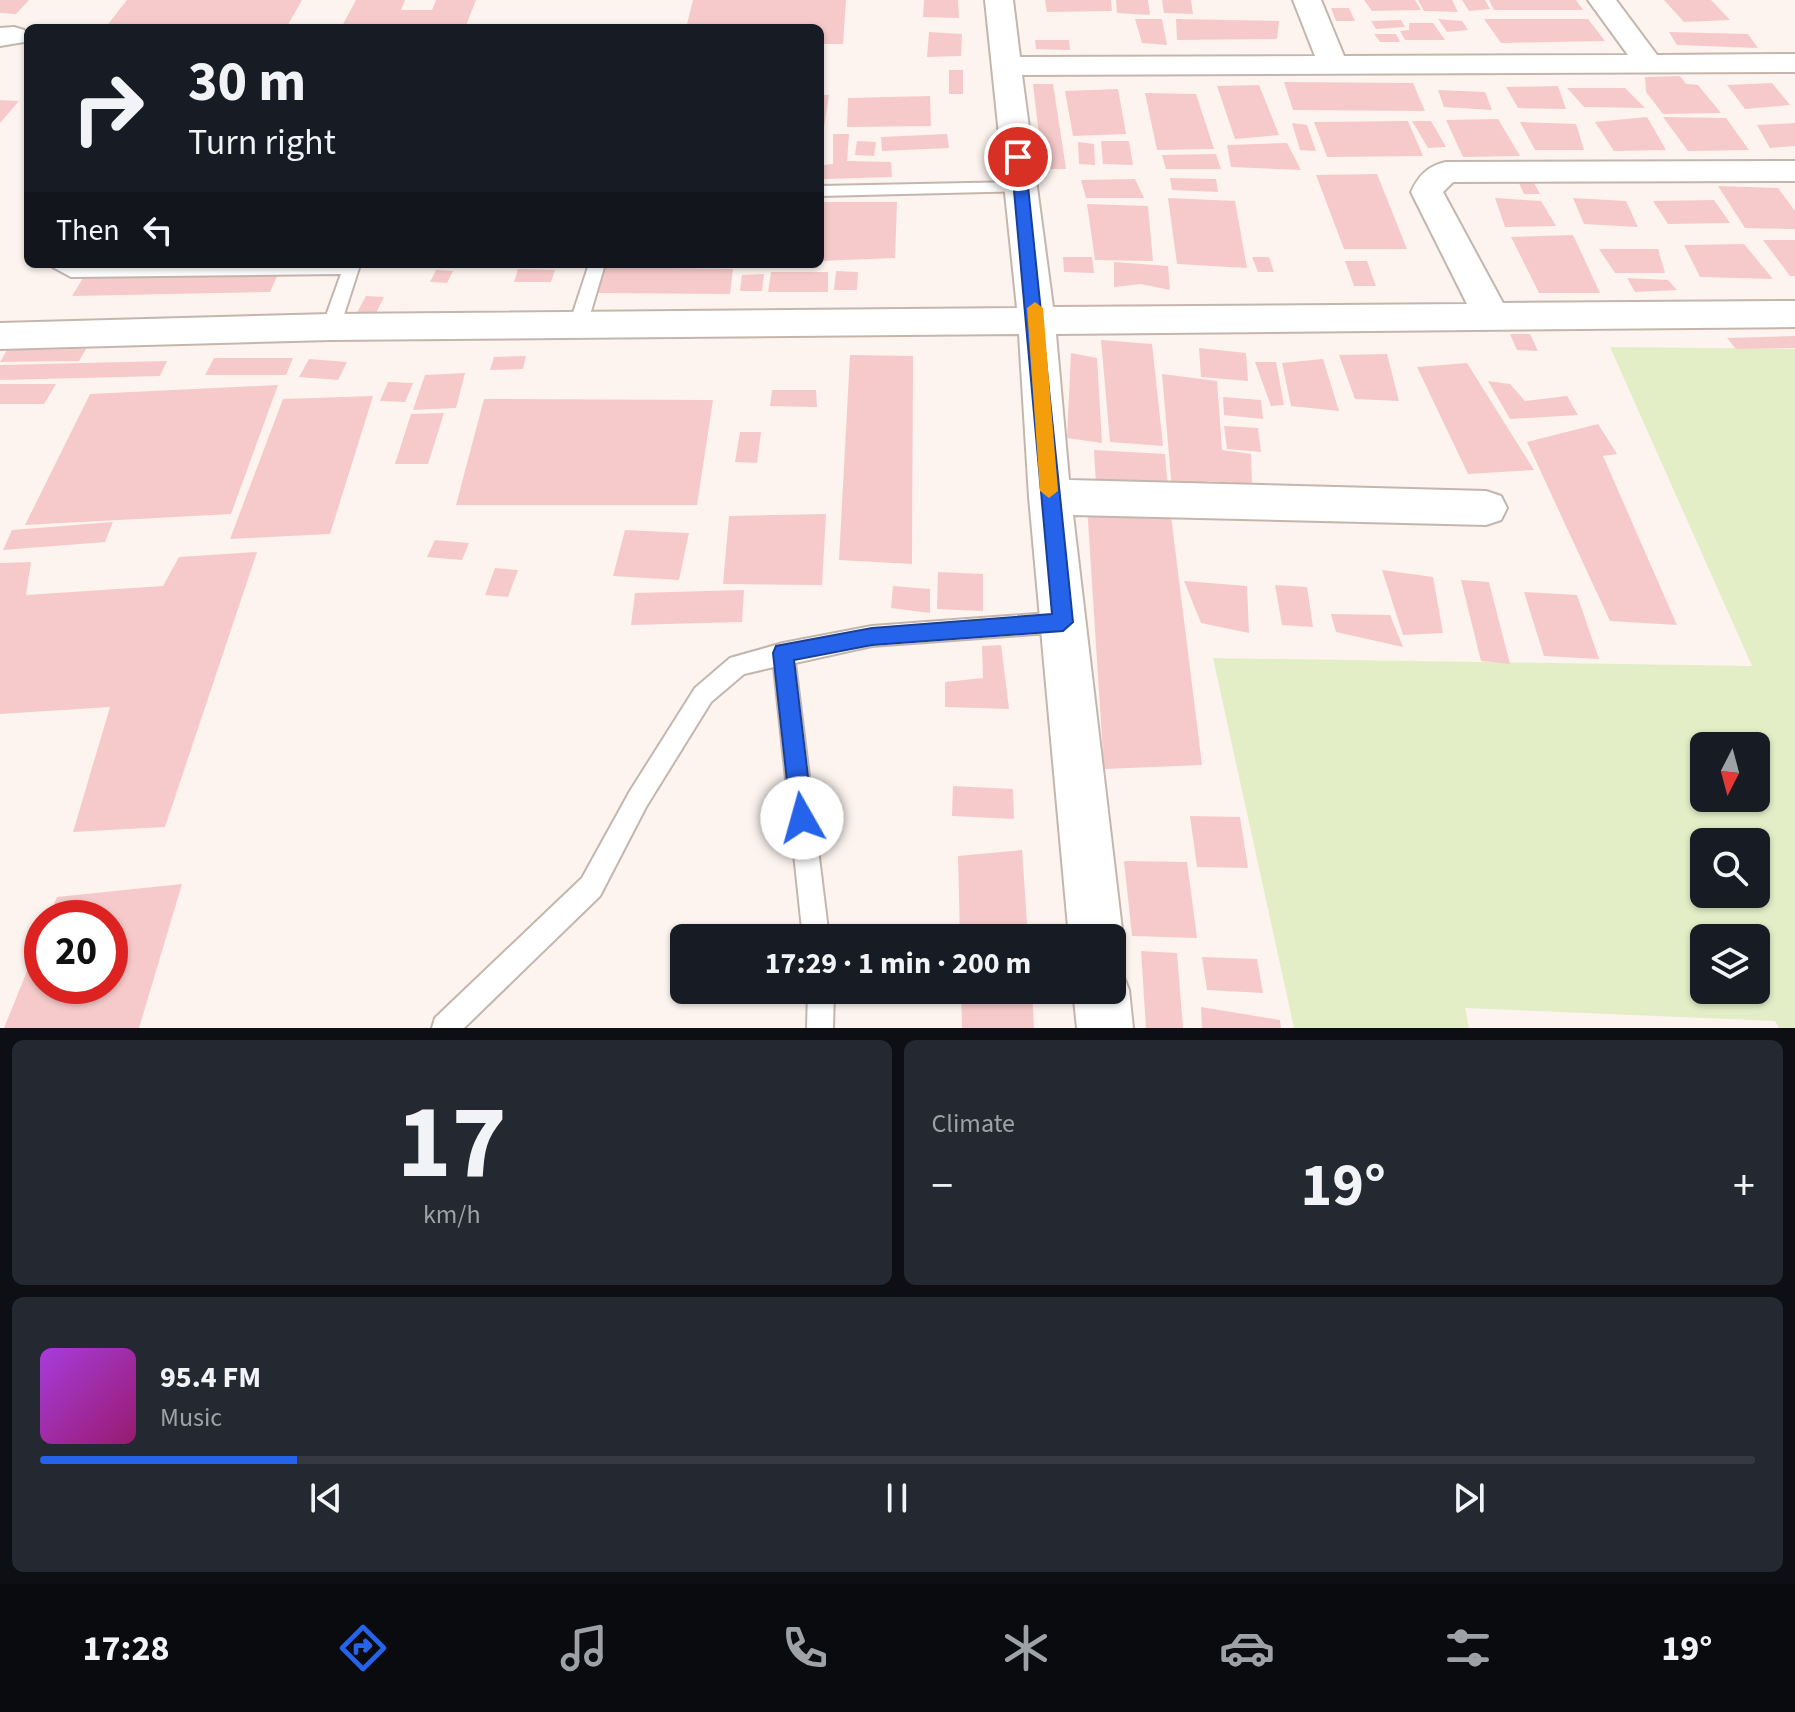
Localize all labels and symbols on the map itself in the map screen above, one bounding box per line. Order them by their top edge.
pin [984,123,1052,191]
north arrow [1690,732,1770,812]
position arrow [760,776,844,860]
speed limit sign: 20 [24,900,128,1004]

